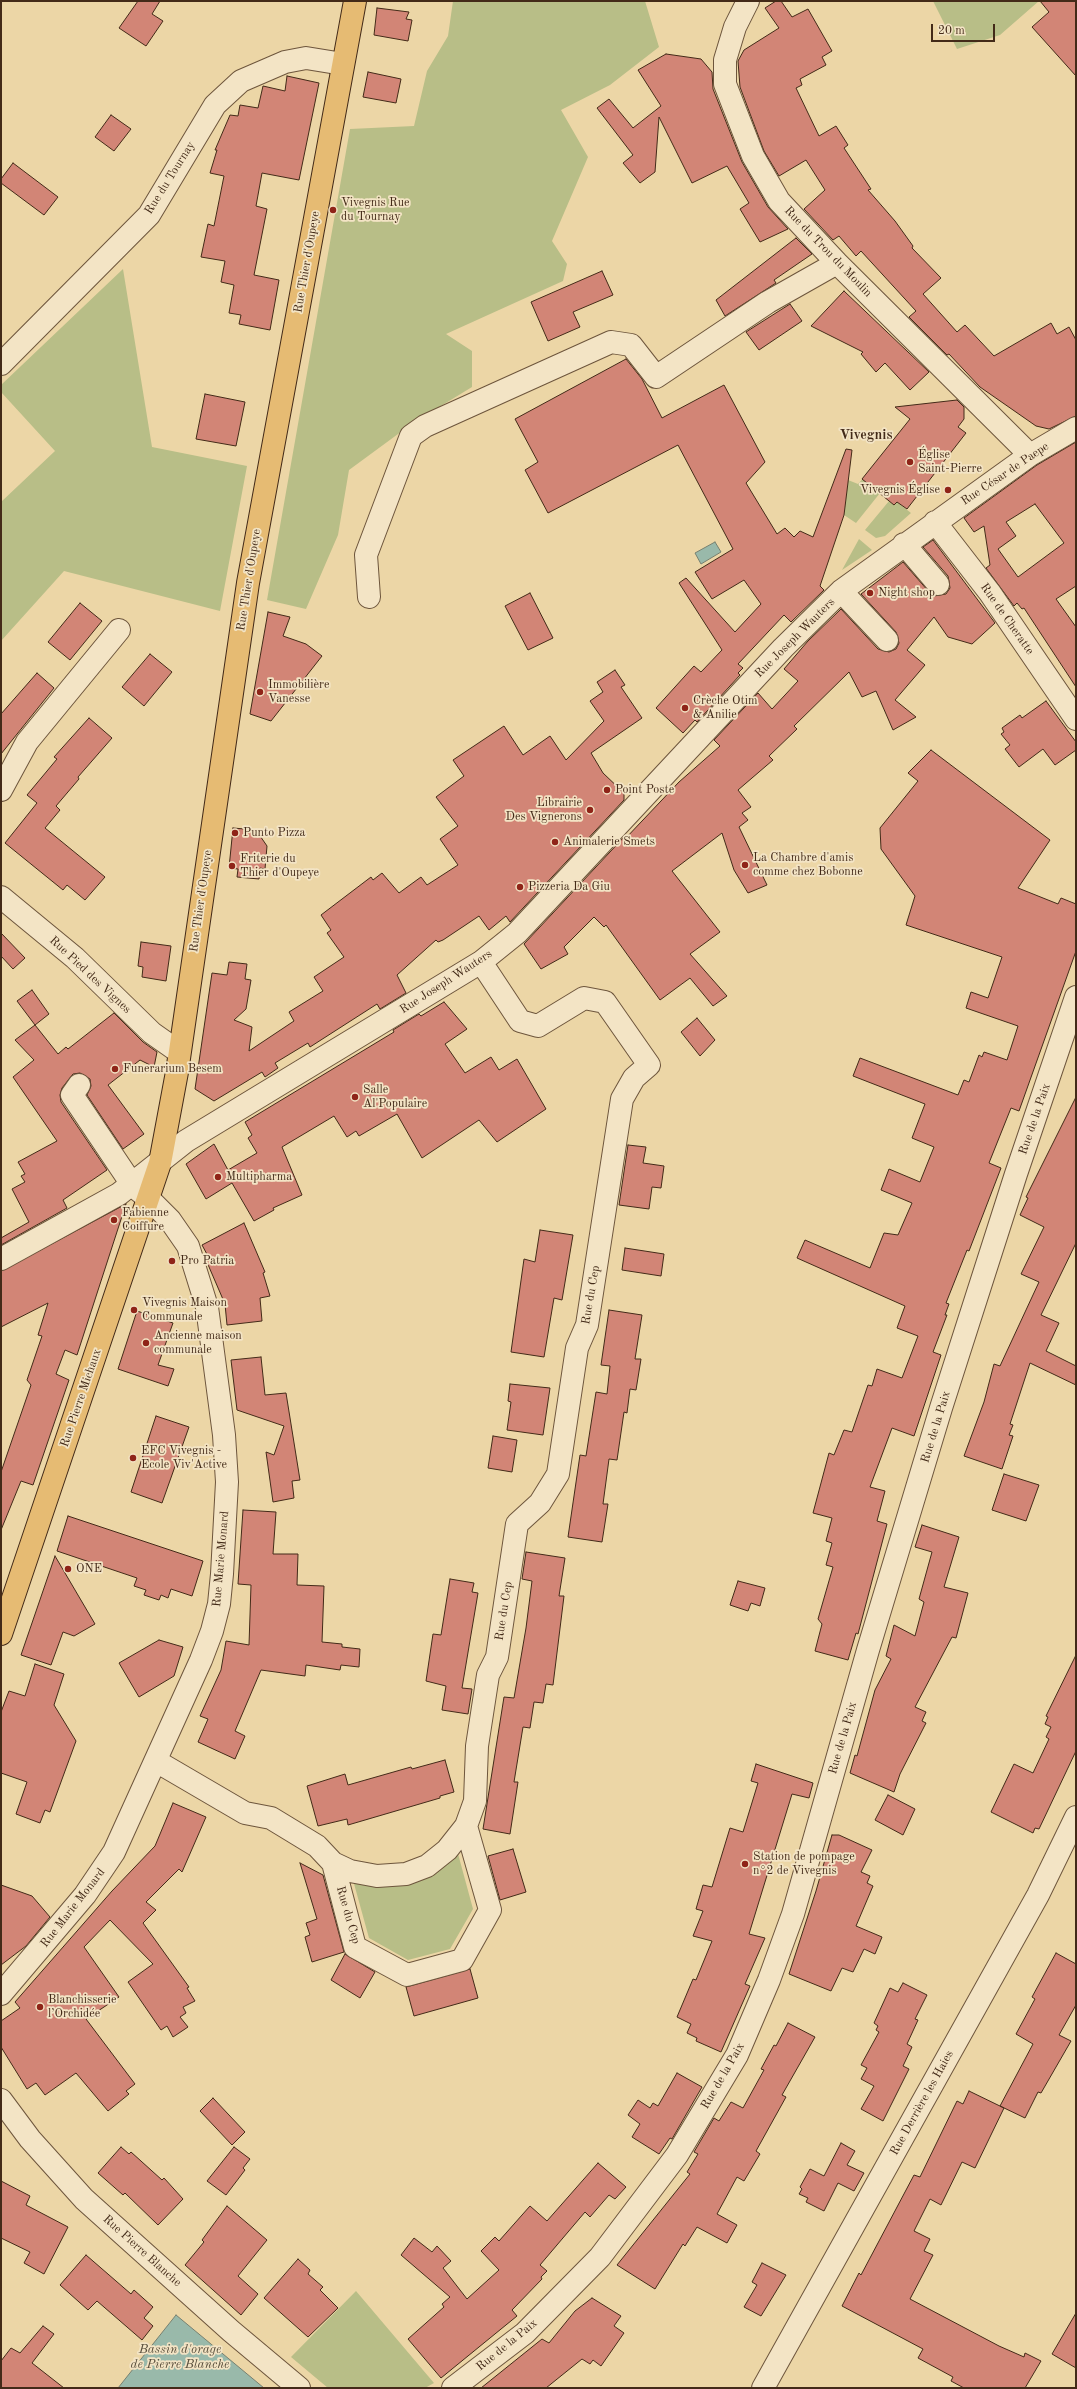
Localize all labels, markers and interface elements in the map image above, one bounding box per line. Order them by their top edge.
scale bar [933,16,997,42]
text: 20 m [938,25,965,37]
street label: Rue du Tournay [142,139,198,217]
place label: Vivegnis Rue du Tournay [341,196,410,224]
street label: Rue du Trou du Moulin [781,204,875,300]
marker: Vivegnis Rue du Tournay [328,205,338,215]
street label: Rue Thier d'Oupeye [291,210,323,314]
district label: Vivegnis [839,427,893,443]
street label: Rue César de Paepe [958,439,1052,509]
place label: Église Saint-Pierre [918,448,982,476]
marker: Église Saint-Pierre [905,457,915,467]
place label: Vivegnis Église [860,483,940,497]
marker: Vivegnis Église [943,485,953,495]
street label: Rue Thier d'Oupeye [234,528,264,632]
street label: Rue de Cheratte [977,581,1037,657]
place label: Night shop [878,586,935,600]
marker: Night shop [865,588,875,598]
street label: Rue Joseph Wauters [752,595,838,681]
place label: Immobilière Vanesse [268,678,330,706]
marker: Immobilière Vanesse [255,687,265,697]
place label: Crèche Otim & Anilie [693,694,757,722]
marker: Crèche Otim & Anilie [680,703,690,713]
place label: Point Poste [615,783,674,797]
marker: Point Poste [602,785,612,795]
place label: Librairie Des Vignerons [506,796,582,824]
marker: Librairie Des Vignerons [585,805,595,815]
place label: Punto Pizza [243,826,305,840]
marker: Punto Pizza [230,828,240,838]
place label: Animalerie Smets [563,835,655,849]
marker: Animalerie Smets [550,837,560,847]
street label: Rue Thier d'Oupeye [187,849,215,953]
place label: La Chambre d'amis comme chez Bobonne [753,851,863,879]
place label: Friterie du Thier d'Oupeye [240,852,319,880]
marker: La Chambre d'amis comme chez Bobonne [740,860,750,870]
marker: Friterie du Thier d'Oupeye [227,861,237,871]
place label: Pizzeria Da Giu [528,880,610,894]
marker: Pizzeria Da Giu [515,882,525,892]
street label: Rue Pied des Vignes [46,933,134,1017]
street label: Rue Joseph Wauters [397,947,495,1017]
place label: Funerarium Besem [123,1062,222,1076]
marker: Funerarium Besem [110,1064,120,1074]
street label: Rue de la Paix [1016,1081,1054,1157]
place label: Salle Al'Populaire [363,1083,427,1111]
marker: Salle Al'Populaire [350,1092,360,1102]
place label: Multipharma [226,1170,292,1184]
marker: Multipharma [213,1172,223,1182]
place label: Fabienne Coiffure [122,1206,169,1234]
marker: Fabienne Coiffure [109,1215,119,1225]
place label: Pro Patria [180,1254,234,1268]
marker: Pro Patria [167,1256,177,1266]
street label: Rue du Cep [579,1264,603,1326]
place label: Vivegnis Maison Communale [142,1296,227,1324]
marker: Vivegnis Maison Communale [129,1305,139,1315]
place label: Ancienne maison communale [154,1329,242,1357]
marker: Ancienne maison communale [141,1338,151,1348]
street label: Rue Pierre Michaux [57,1347,105,1449]
street label: Rue de la Paix [918,1389,954,1465]
place label: EFC Vivegnis - Ecole Viv'Active [141,1444,227,1472]
marker: EFC Vivegnis - Ecole Viv'Active [128,1453,138,1463]
street label: Rue Marie Monard [210,1510,232,1608]
place label: ONE [76,1562,102,1576]
marker: ONE [63,1564,73,1574]
street label: Rue du Cep [492,1580,516,1642]
street label: Rue de la Paix [826,1700,860,1776]
place label: Station de pompage n°2 de Vivegnis [753,1850,855,1878]
marker: Station de pompage n°2 de Vivegnis [740,1859,750,1869]
street label: Rue Marie Monard [38,1866,108,1950]
street label: Rue du Cep [333,1884,363,1946]
place label: Blanchisserie l’Orchidée [48,1993,117,2021]
marker: Blanchisserie l’Orchidée [35,2002,45,2012]
street label: Rue de la Paix [698,2040,748,2112]
street label: Rue Derrière les Haies [887,2048,957,2158]
street label: Rue Pierre Blanche [100,2212,184,2290]
street label: Rue de la Paix [473,2316,541,2374]
water label: Bassin d'orage de Pierre Blanche [131,2342,229,2373]

